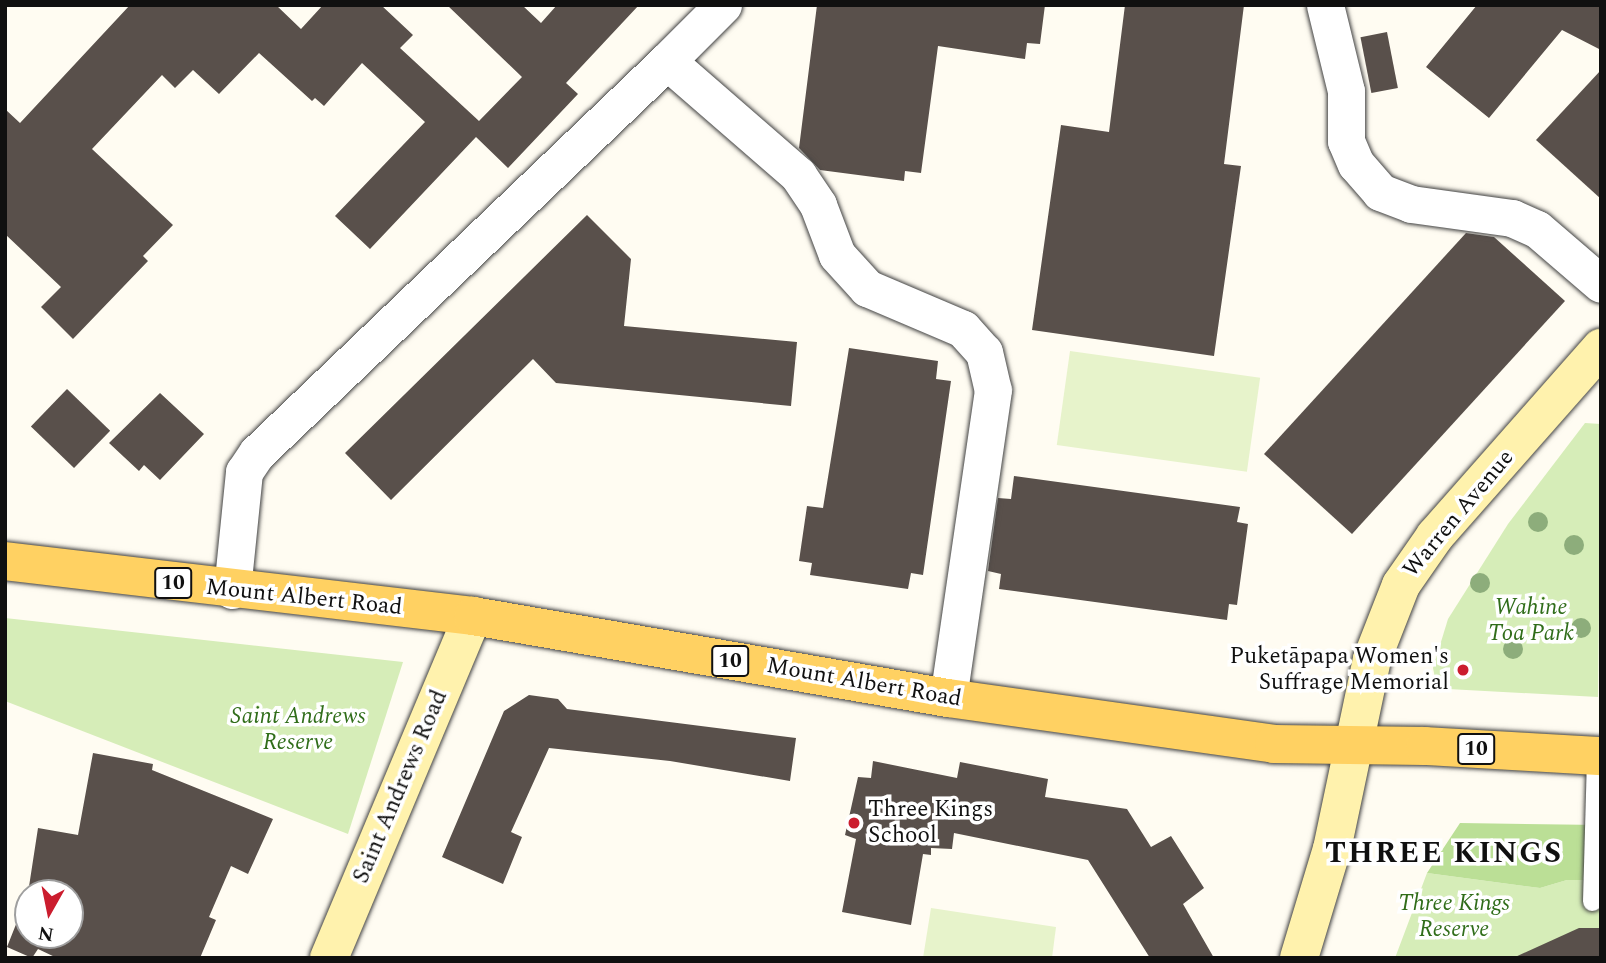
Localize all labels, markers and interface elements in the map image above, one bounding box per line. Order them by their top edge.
street label: Warren Avenue [1398,445,1520,583]
road number: 10 [154,566,192,600]
street label: Mount Albert Road [204,574,404,622]
park label: Wahine Toa Park [1488,594,1574,648]
place label: Puketāpapa Women's Suffrage Memorial [1229,643,1449,697]
road number: 10 [711,644,749,678]
street label: Mount Albert Road [764,652,964,714]
marker: Puketāpapa Women's Suffrage Memorial [1455,662,1471,678]
street label: Saint Andrews Road [348,686,454,888]
park label: Saint Andrews Reserve [230,703,366,757]
road number: 10 [1457,732,1495,766]
place label: Three Kings School [868,796,993,850]
marker: Three Kings School [846,815,862,831]
district label: THREE KINGS [1326,835,1562,871]
north arrow [14,879,84,949]
park label: Three Kings Reserve [1398,890,1510,944]
text: N [36,918,56,949]

